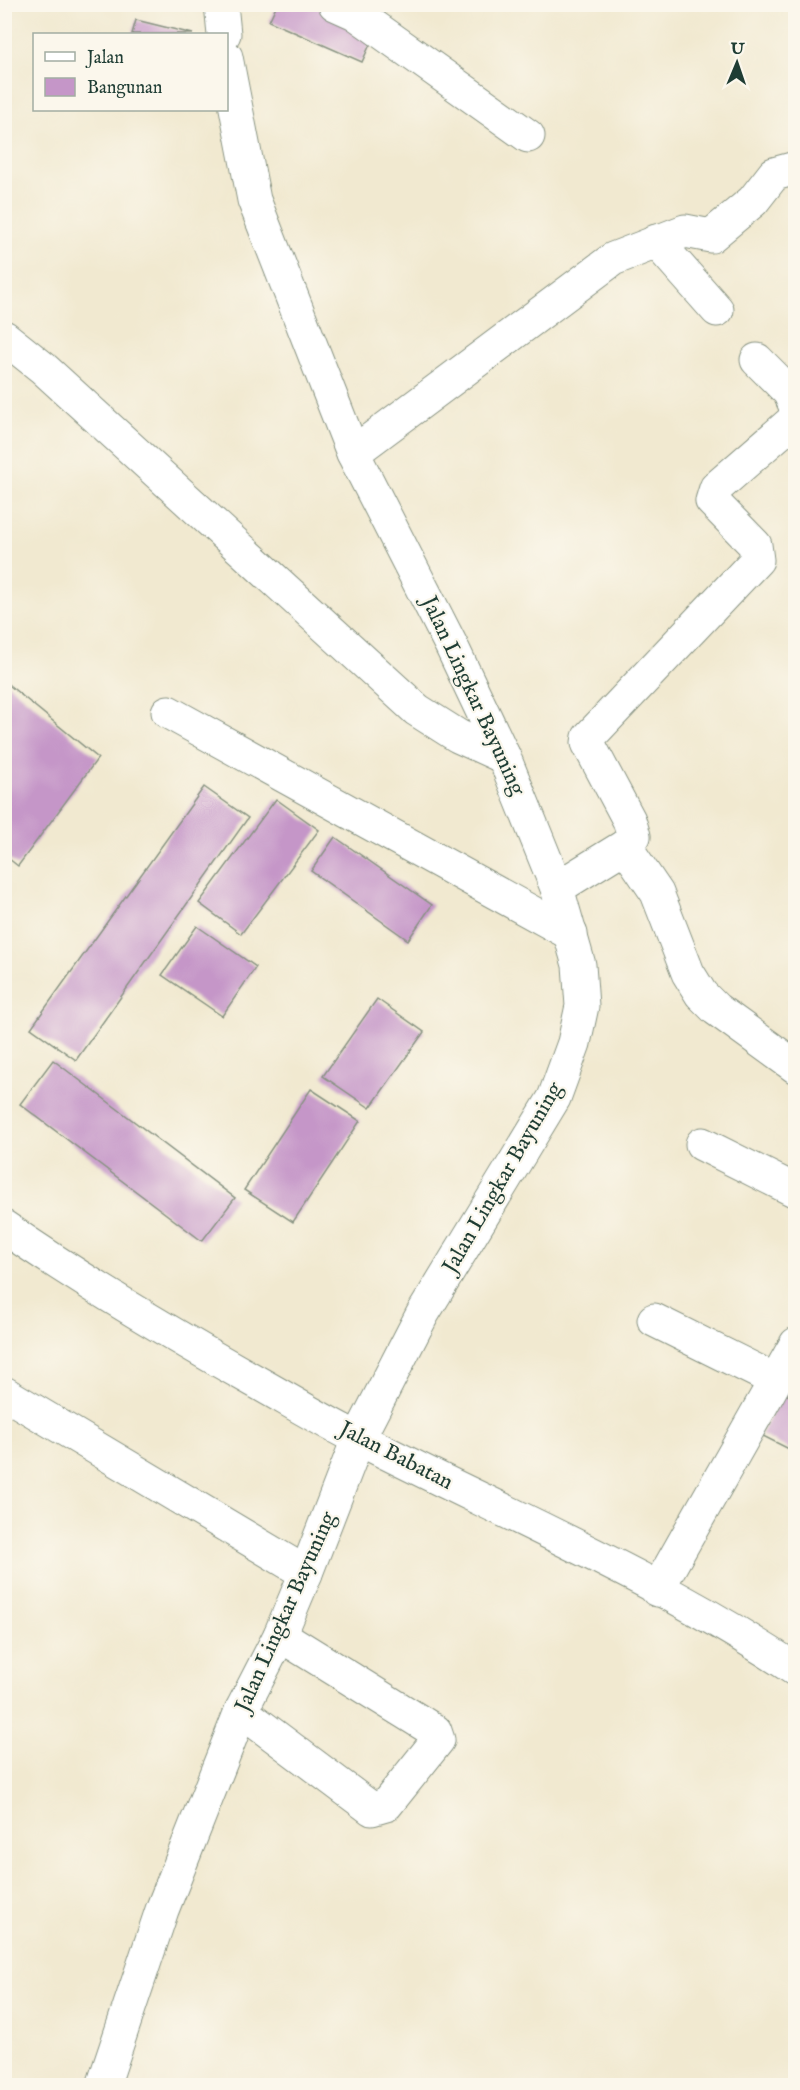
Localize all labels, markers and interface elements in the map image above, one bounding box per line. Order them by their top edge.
legend [33,33,228,111]
north arrow [707,33,767,93]
text: U [729,40,745,60]
text: Jalan [85,47,124,70]
text: Bangunan [87,77,163,100]
street label: Jalan Lingkar Bayuning [413,589,532,801]
street label: Jalan Lingkar Bayuning [435,1076,570,1281]
street label: Jalan Babatan [332,1414,458,1497]
street label: Jalan Lingkar Bayuning [228,1506,343,1719]

